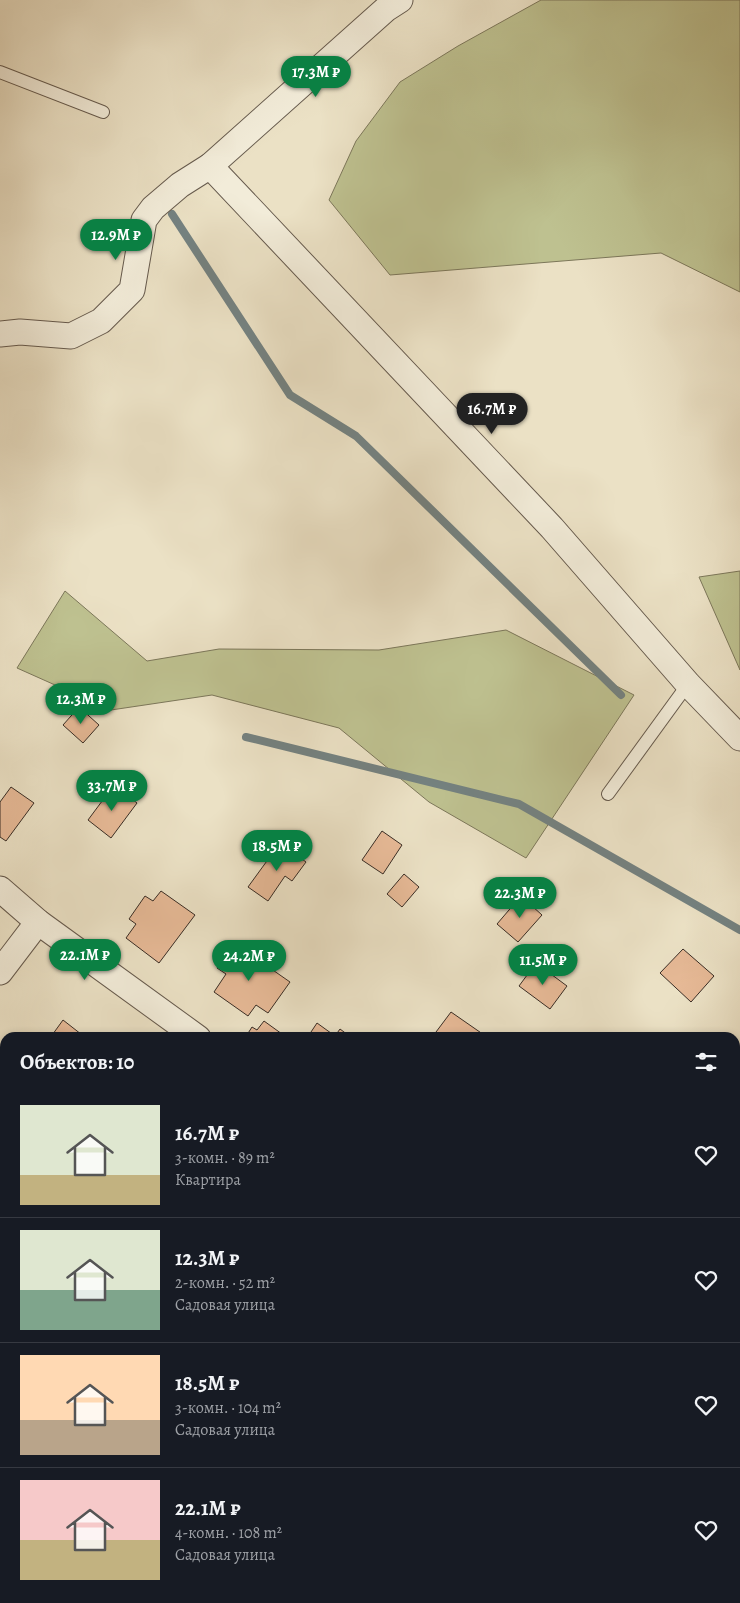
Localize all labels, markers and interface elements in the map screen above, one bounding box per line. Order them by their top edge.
pin: 17.3M ₽ [270,56,362,98]
text: 17.3M ₽ [292,61,340,83]
pin: 12.9M ₽ [70,218,162,261]
text: 12.9M ₽ [91,224,141,246]
pin: 16.7M ₽ [446,392,538,435]
text: 16.7M ₽ [468,398,516,420]
pin: 12.3M ₽ [35,682,127,725]
text: 12.3M ₽ [56,688,106,710]
pin: 33.7M ₽ [66,770,158,812]
text: 33.7M ₽ [87,775,137,797]
pin: 18.5M ₽ [231,830,323,872]
text: 18.5M ₽ [252,835,302,857]
pin: 22.3M ₽ [474,876,566,919]
text: 22.3M ₽ [494,882,546,904]
pin: 22.1M ₽ [39,938,131,981]
pin: 24.2M ₽ [203,940,295,982]
text: 22.1M ₽ [60,944,110,966]
pin: 11.5M ₽ [497,944,589,986]
text: 24.2M ₽ [223,945,275,967]
text: 11.5M ₽ [519,949,567,971]
text: Объектов: 10 [20,1048,134,1076]
icon: filters [692,1048,720,1076]
text: 16.7M ₽ [175,1119,239,1147]
icon: home [60,1125,120,1185]
icon: heart [692,1141,720,1169]
text: 3-комн. · 89 m² [175,1147,275,1169]
text: Квартира [175,1169,241,1191]
text: 12.3M ₽ [175,1244,239,1272]
icon: home [60,1250,120,1310]
icon: heart [692,1266,720,1294]
text: 2-комн. · 52 m² [175,1272,275,1294]
text: Садовая улица [175,1294,275,1316]
text: 18.5M ₽ [175,1369,239,1397]
icon: home [60,1375,120,1435]
icon: heart [692,1391,720,1419]
text: 3-комн. · 104 m² [175,1397,281,1419]
text: Садовая улица [175,1419,275,1441]
text: 22.1M ₽ [175,1494,241,1522]
icon: home [60,1500,120,1560]
icon: heart [692,1516,720,1544]
text: 4-комн. · 108 m² [175,1522,282,1544]
text: Садовая улица [175,1544,275,1566]

